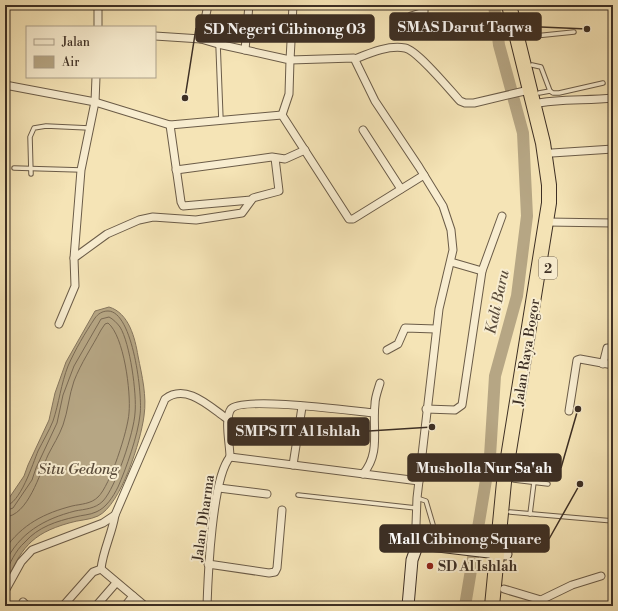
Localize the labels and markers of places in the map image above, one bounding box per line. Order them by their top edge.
callout: SMAS Darut Taqwa [390,13,541,40]
callout: SD Negeri Cibinong 03 [196,15,374,42]
callout: SMPS IT Al Ishlah [228,418,369,445]
callout: Musholla Nur Sa'ah [408,454,561,481]
callout: Mall Cibinong Square [380,525,549,552]
place label: SD Al Ishlah [438,558,517,576]
marker: SD Al Ishlah [425,561,435,571]

